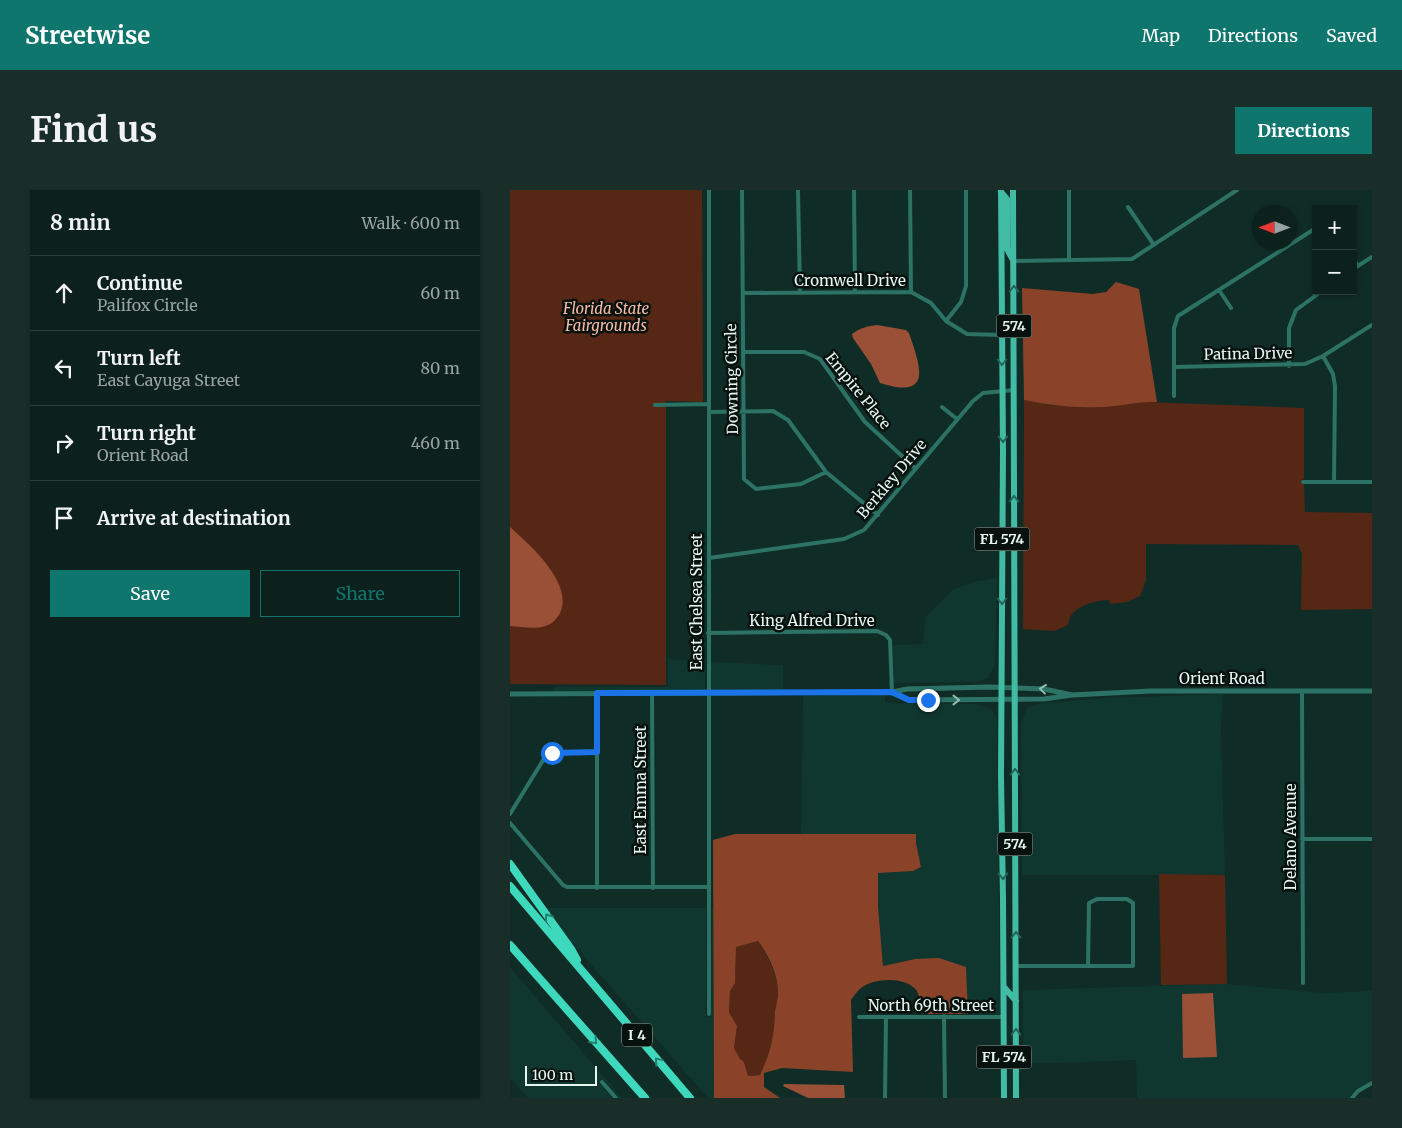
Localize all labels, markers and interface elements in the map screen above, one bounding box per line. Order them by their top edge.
text: Streetwise [25,20,150,51]
text: Map [1142,24,1180,47]
text: Directions [1208,24,1298,47]
text: Saved [1326,24,1377,47]
button: Directions [1235,107,1372,154]
text: Find us [30,108,157,152]
north arrow [1252,205,1297,250]
map controls [1312,205,1357,295]
button: + [1312,205,1357,250]
text: 8 min [50,209,111,236]
text: Walk · 600 m [361,213,460,233]
button: − [1312,250,1357,295]
text: Continue [97,271,183,295]
street label: Cromwell Drive [794,271,906,290]
icon: ahead [50,279,78,307]
text: 60 m [420,283,460,303]
one-way arrow [1009,285,1019,292]
text: Palifox Circle [97,295,197,315]
park label: Florida State Fairgrounds [562,299,649,335]
road number: 574 [996,314,1032,338]
street label: Downing Circle [721,323,742,435]
street label: Patina Drive [1203,343,1293,364]
text: Turn left [97,346,181,370]
street label: Empire Place [822,348,895,433]
icon: left [50,354,78,382]
text: 80 m [421,358,460,378]
one-way arrow [997,359,1007,367]
text: East Cayuga Street [97,370,240,390]
text: Turn right [97,421,196,445]
icon: right [50,429,78,457]
text: 460 m [411,433,460,453]
street label: Berkley Drive [853,435,930,522]
one-way arrow [998,436,1008,443]
text: Orient Road [97,445,189,465]
one-way arrow [1009,495,1019,502]
icon: arrive [50,504,78,532]
text: Arrive at destination [97,506,291,530]
road number: FL 574 [974,528,1030,550]
street label: East Chelsea Street [687,533,706,670]
button: Save [50,570,250,617]
button: Share [260,570,460,617]
one-way arrow [997,598,1007,606]
street label: King Alfred Drive [749,611,875,630]
street label: Orient Road [1179,669,1265,688]
one-way arrow [1039,685,1048,695]
route end [917,689,940,712]
one-way arrow [953,695,961,705]
street label: East Emma Street [631,726,650,854]
route start [541,742,564,765]
one-way arrow [1010,768,1020,776]
street label: Delano Avenue [1281,783,1300,890]
road number: 574 [998,832,1032,856]
one-way arrow [998,872,1008,880]
one-way arrow [545,913,554,923]
one-way arrow [1011,930,1021,938]
street label: North 69th Street [868,996,994,1015]
road number: I 4 [622,1024,652,1046]
one-way arrow [1011,1028,1021,1036]
one-way arrow [588,1036,597,1045]
road number: FL 574 [976,1046,1032,1069]
one-way arrow [656,1058,664,1067]
scale bar [525,1063,598,1086]
text: 100 m [532,1066,573,1084]

